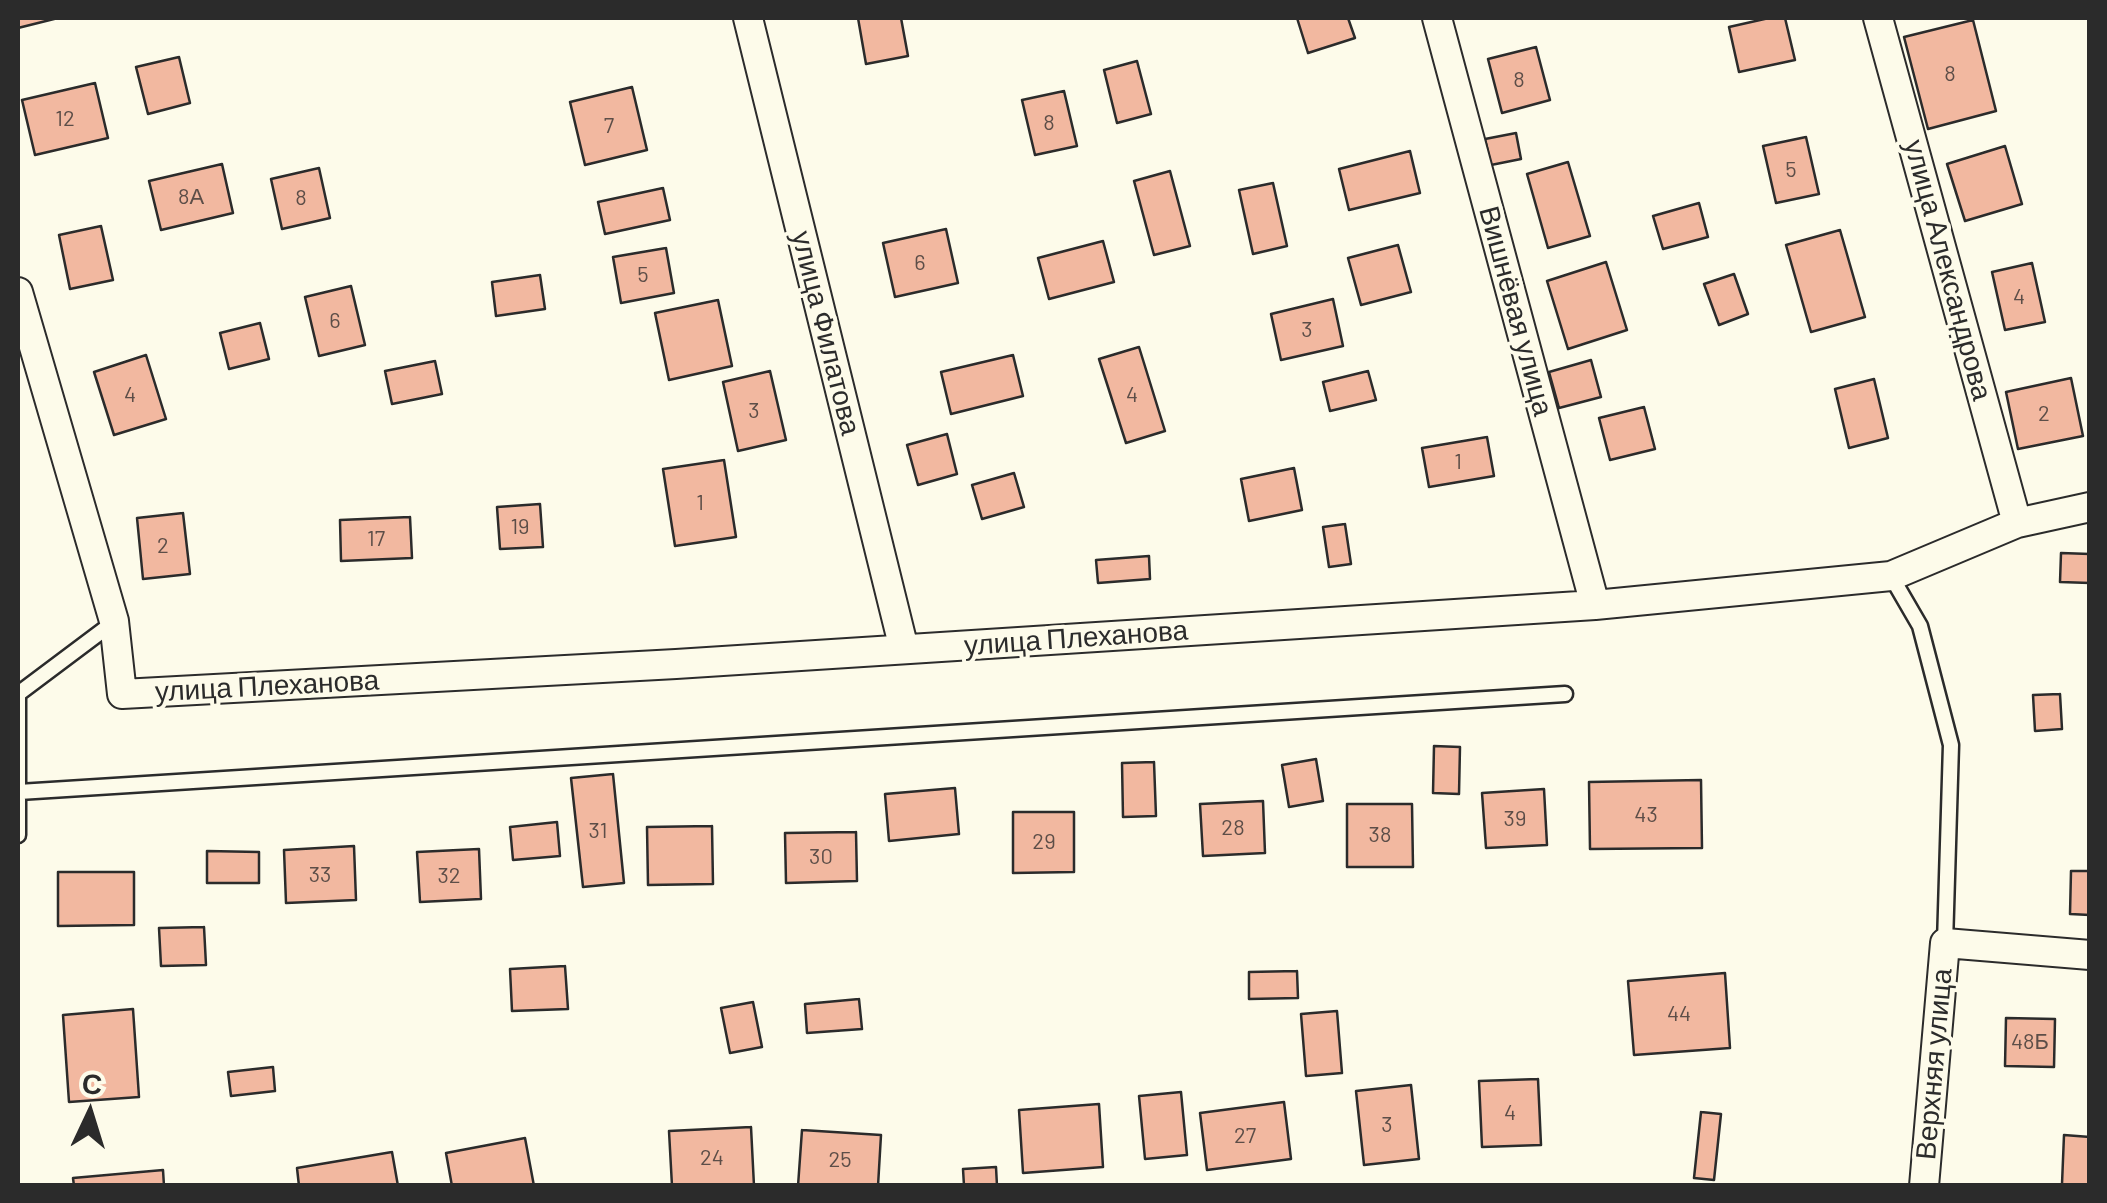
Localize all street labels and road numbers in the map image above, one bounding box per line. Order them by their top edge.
street label: улица Александрова [1897,136,1999,404]
street label: Вишнёвая улица [1472,202,1560,420]
street label: улица Филатова [784,228,868,438]
street label: улица Плеханова [963,613,1189,663]
street label: улица Плеханова [154,663,380,709]
street label: Верхняя улица [1909,967,1959,1161]

